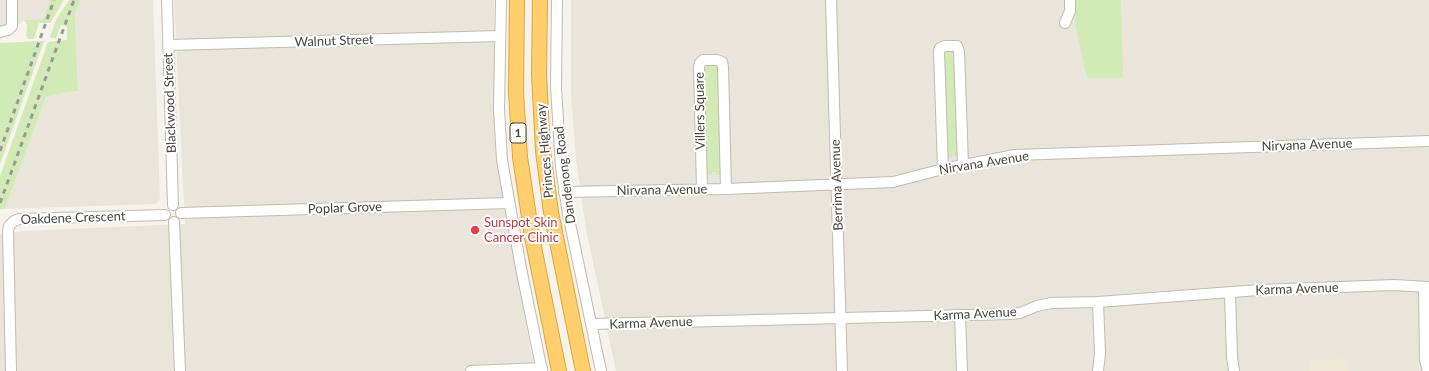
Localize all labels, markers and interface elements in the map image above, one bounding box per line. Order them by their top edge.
street label: Walnut Street [294,32,374,50]
street label: Blackwood Street [160,53,180,153]
street label: Villers Square [692,72,708,150]
street label: Princes Highway [533,103,557,199]
road number: 1 [510,123,526,143]
street label: Dandenong Road [551,125,579,225]
street label: Nirvana Avenue [1261,136,1353,154]
street label: Berrima Avenue [828,139,846,231]
street label: Nirvana Avenue [938,148,1030,178]
street label: Nirvana Avenue [616,181,708,199]
street label: Poplar Grove [308,199,382,217]
street label: Oakdene Crescent [20,208,126,228]
place label: Sunspot Skin Cancer Clinic [484,215,559,246]
marker: Sunspot Skin Cancer Clinic [469,224,481,236]
street label: Karma Avenue [1255,280,1339,298]
street label: Karma Avenue [933,304,1017,324]
street label: Karma Avenue [609,314,693,332]

